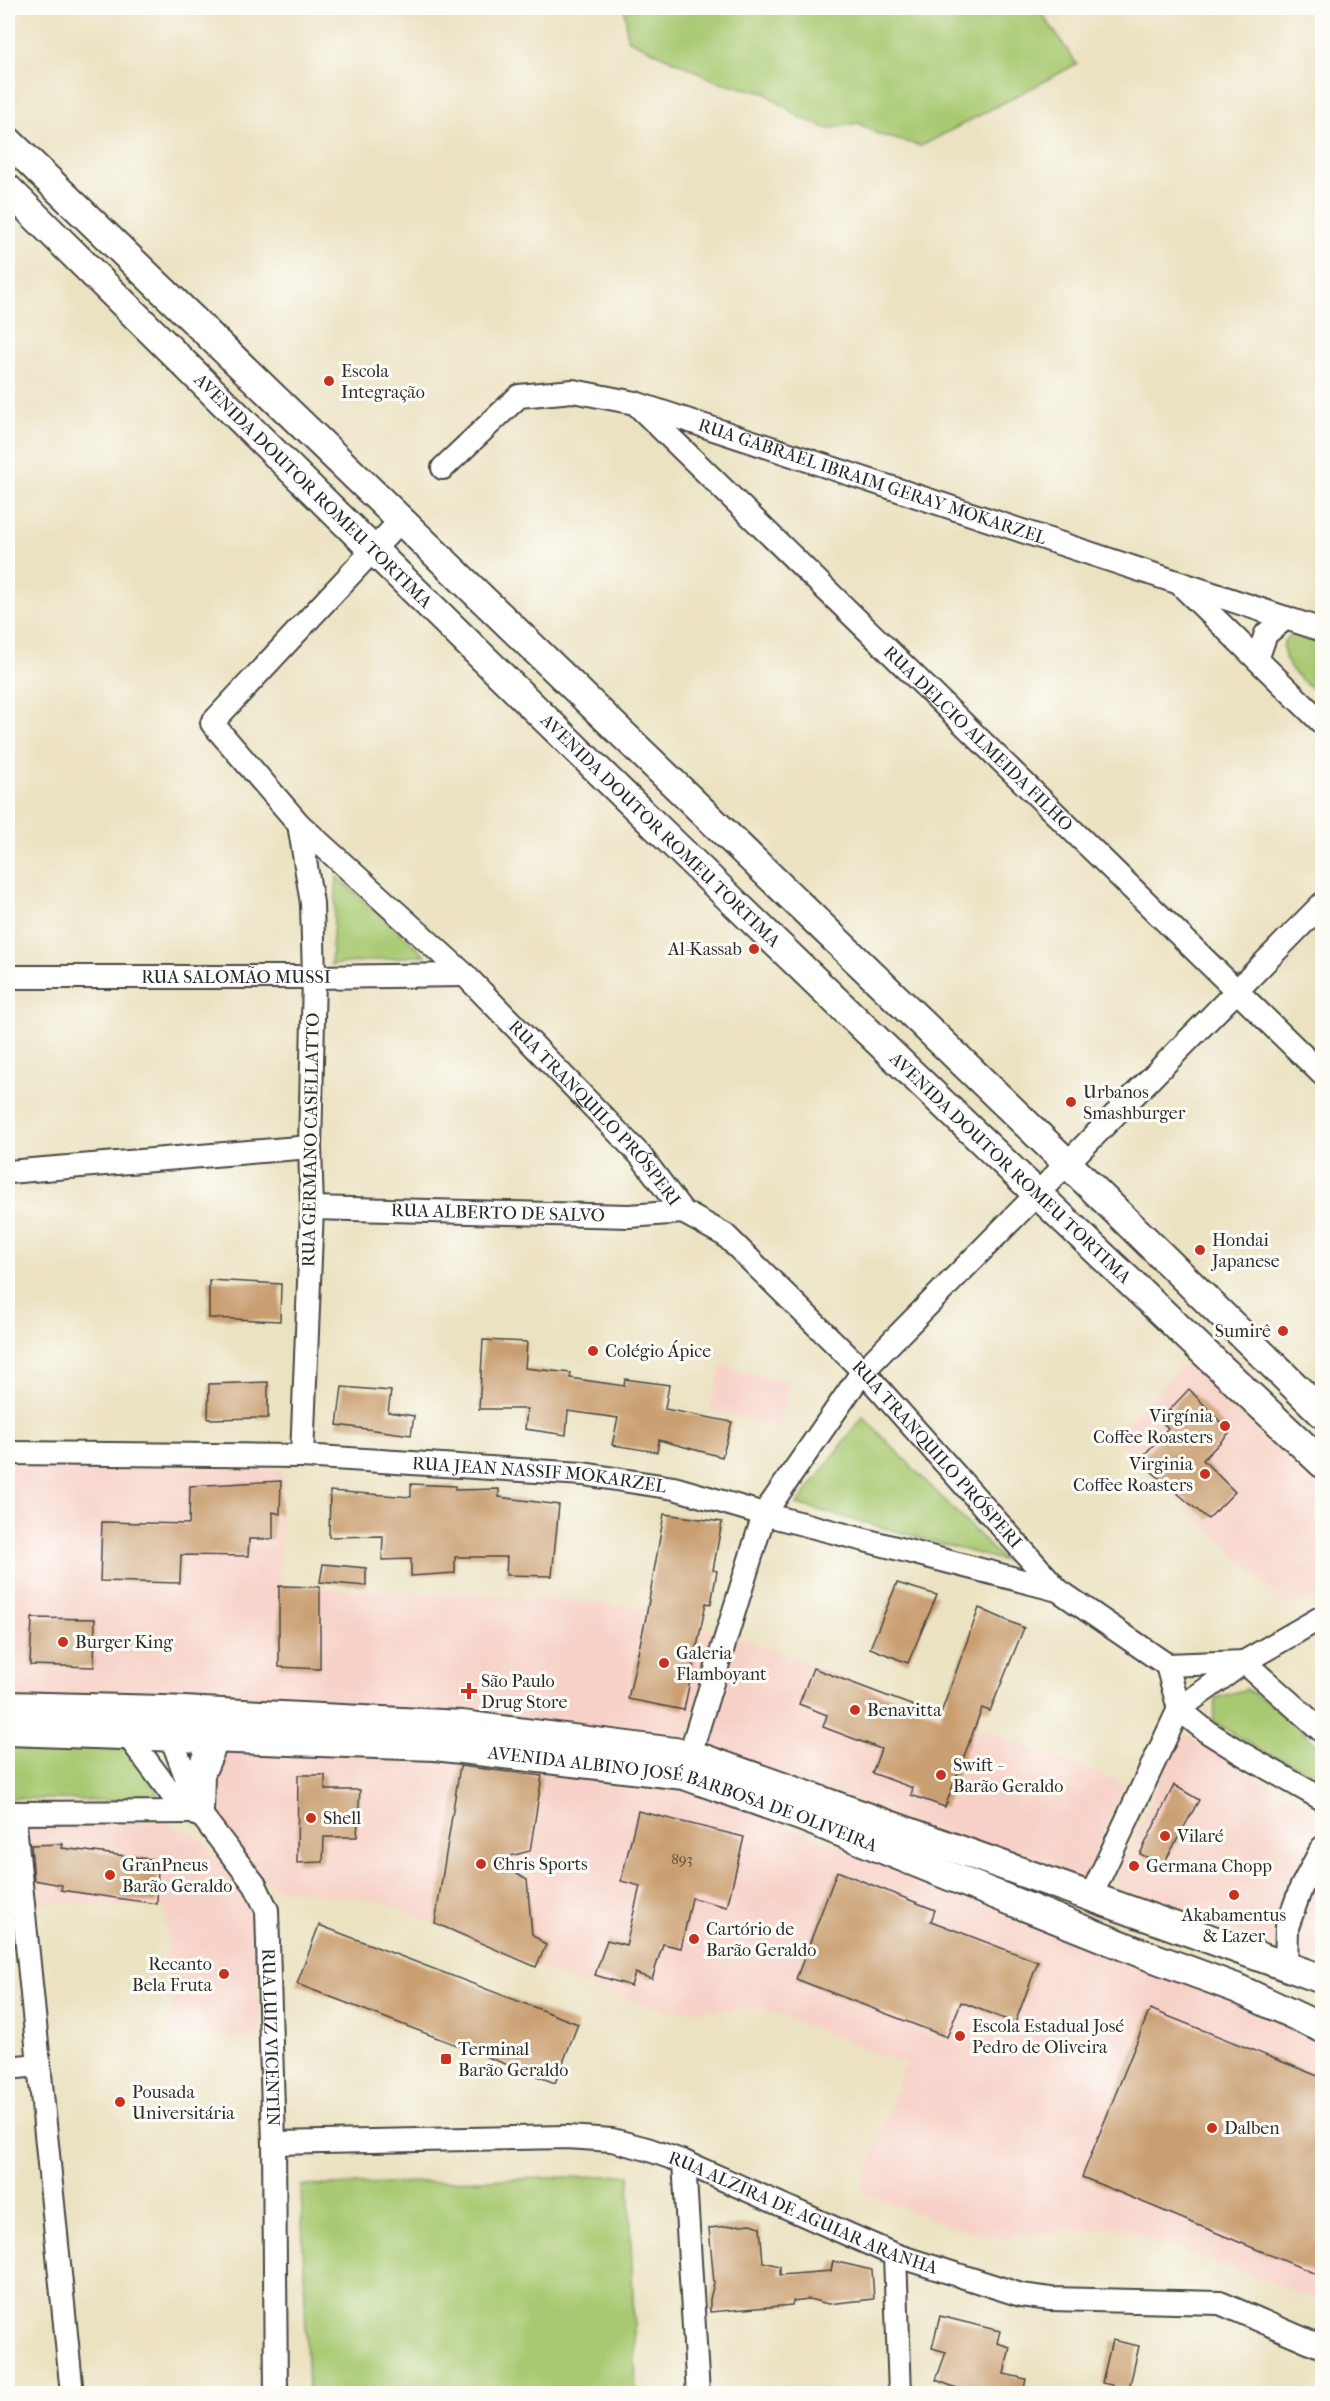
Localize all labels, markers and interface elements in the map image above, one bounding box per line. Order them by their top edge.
place label: Escola Integração [341,361,425,403]
street label: AVENIDA DOUTOR ROMEU TORTIMA [189,368,437,613]
marker: Escola Integração [322,374,336,388]
street label: RUA GABRAEL IBRAIM GERAY MOKARZEL [696,414,1049,549]
street label: RUA DELCIO ALMEIDA FILHO [879,641,1077,835]
street label: AVENIDA DOUTOR ROMEU TORTIMA [536,709,785,952]
place label: Al-Kassab [667,939,742,960]
marker: Al-Kassab [747,942,761,956]
street label: RUA SALOMÃO MUSSI [141,966,331,988]
street label: RUA GERMANO CASELLATTO [298,1013,324,1267]
street label: RUA TRANQUILO PRÓSPERI [504,1016,685,1210]
street label: AVENIDA DOUTOR ROMEU TORTIMA [885,1047,1136,1288]
place label: Urbanos Smashburger [1083,1082,1186,1124]
marker: Urbanos Smashburger [1064,1095,1078,1109]
street label: RUA ALBERTO DE SALVO [391,1199,605,1226]
place label: Hondai Japanese [1210,1230,1280,1272]
marker: Hondai Japanese [1193,1243,1207,1257]
place label: Sumirê [1215,1321,1271,1342]
marker: Sumirê [1276,1324,1290,1338]
place label: Colégio Ápice [605,1340,711,1362]
marker: Colégio Ápice [586,1344,600,1358]
street label: RUA TRANQUILO PRÓSPERI [848,1356,1026,1553]
place label: Virgínia Coffee Roasters [1093,1406,1214,1448]
marker: Virgínia Coffee Roasters [1218,1419,1232,1433]
street label: RUA JEAN NASSIF MOKARZEL [411,1453,668,1497]
place label: Virginia Coffee Roasters [1073,1454,1194,1496]
marker: Virginia Coffee Roasters [1198,1467,1212,1481]
place label: Burger King [75,1632,173,1653]
marker: Burger King [56,1635,70,1649]
place label: Galeria Flamboyant [676,1643,767,1685]
marker: Galeria Flamboyant [657,1656,671,1670]
place label: São Paulo Drug Store [481,1671,567,1713]
marker: São Paulo Drug Store [462,1684,476,1698]
place label: Benavitta [867,1700,942,1721]
marker: Benavitta [848,1703,862,1717]
street label: AVENIDA ALBINO JOSÉ BARBOSA DE OLIVEIRA [486,1742,881,1856]
place label: Swift - Barão Geraldo [953,1755,1063,1797]
marker: Swift - Barão Geraldo [934,1768,948,1782]
place label: Shell [323,1808,361,1829]
marker: Shell [304,1811,318,1825]
place label: Vilaré [1176,1826,1224,1847]
marker: Vilaré [1158,1829,1172,1843]
house number: 893 [671,1850,693,1868]
place label: Chris Sports [493,1854,588,1875]
place label: GranPneus Barão Geraldo [122,1855,232,1897]
place label: Germana Chopp [1146,1856,1272,1877]
marker: Chris Sports [474,1857,488,1871]
marker: Germana Chopp [1127,1859,1141,1873]
marker: GranPneus Barão Geraldo [103,1868,117,1882]
marker: Akabamentus & Lazer [1227,1888,1241,1902]
place label: Akabamentus & Lazer [1181,1905,1287,1947]
place label: Cartório de Barão Geraldo [706,1919,816,1961]
marker: Cartório de Barão Geraldo [687,1932,701,1946]
street label: RUA LUIZ VICENTIN [258,1948,284,2127]
place label: Recanto Bela Fruta [132,1954,213,1996]
marker: Recanto Bela Fruta [217,1967,231,1981]
place label: Escola Estadual José Pedro de Oliveira [972,2016,1124,2058]
marker: Escola Estadual José Pedro de Oliveira [953,2029,967,2043]
place label: Terminal Barão Geraldo [458,2039,568,2081]
marker: Terminal Barão Geraldo [439,2052,453,2066]
place label: Pousada Universitária [132,2082,235,2124]
marker: Pousada Universitária [113,2095,127,2109]
place label: Dalben [1224,2118,1280,2139]
marker: Dalben [1205,2121,1219,2135]
street label: RUA ALZIRA DE AGUIAR ARANHA [666,2147,940,2278]

